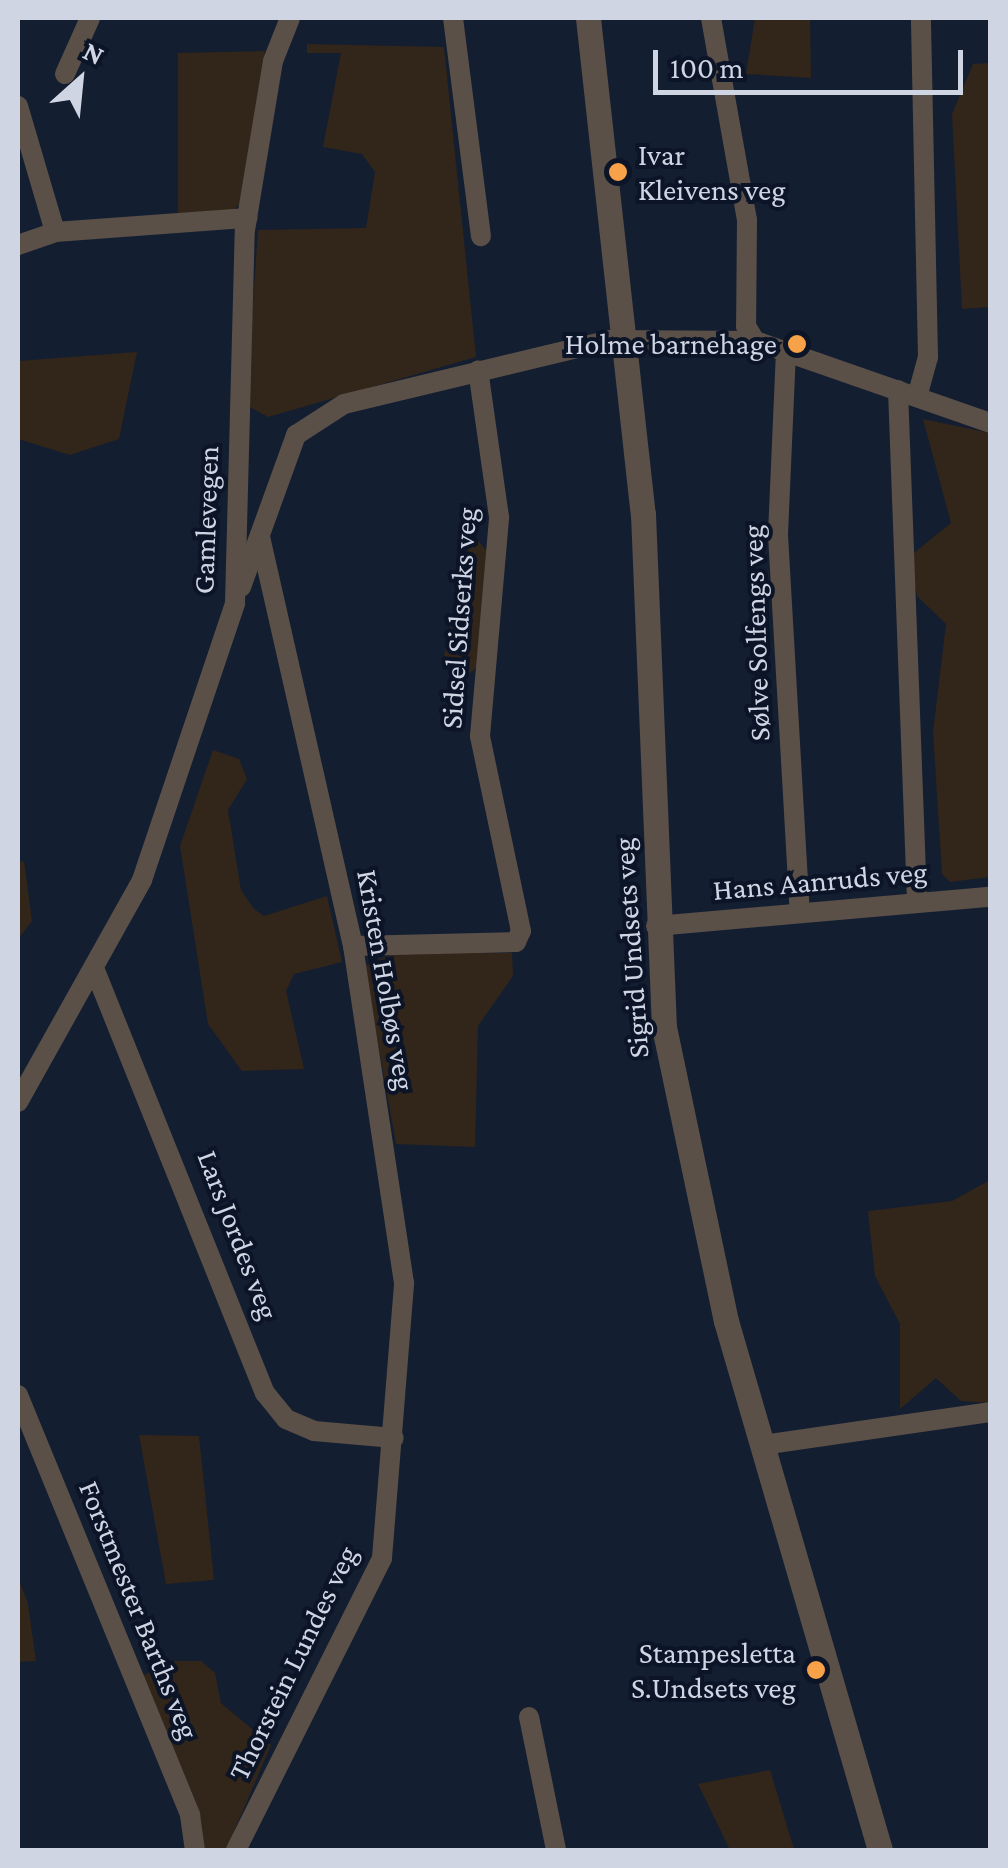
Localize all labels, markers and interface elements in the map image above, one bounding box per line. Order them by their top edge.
north arrow [30,30,130,130]
scale bar [658,30,968,92]
text: N [78,35,109,71]
text: 100 m [670,51,744,84]
place label: Ivar Kleivens veg [638,137,786,208]
marker: Ivar Kleivens veg [607,161,629,183]
place label: Holme barnehage [565,326,777,362]
marker: Holme barnehage [786,333,808,355]
street label: Gamlevegen [185,445,227,595]
street label: Sidsel Sidserks veg [433,506,485,730]
street label: Sølve Solfengs veg [734,524,778,742]
street label: Sigrid Undsets veg [605,837,657,1059]
street label: Hans Aanruds veg [711,854,929,908]
street label: Kristen Holbøs veg [349,867,423,1093]
street label: Lars Jordes veg [189,1145,287,1325]
street label: Forstmester Barths veg [71,1476,207,1744]
street label: Thorstein Lundes veg [221,1540,365,1786]
place label: Stampesletta S.Undsets veg [631,1635,796,1706]
marker: Stampesletta S.Undsets veg [805,1659,827,1681]

